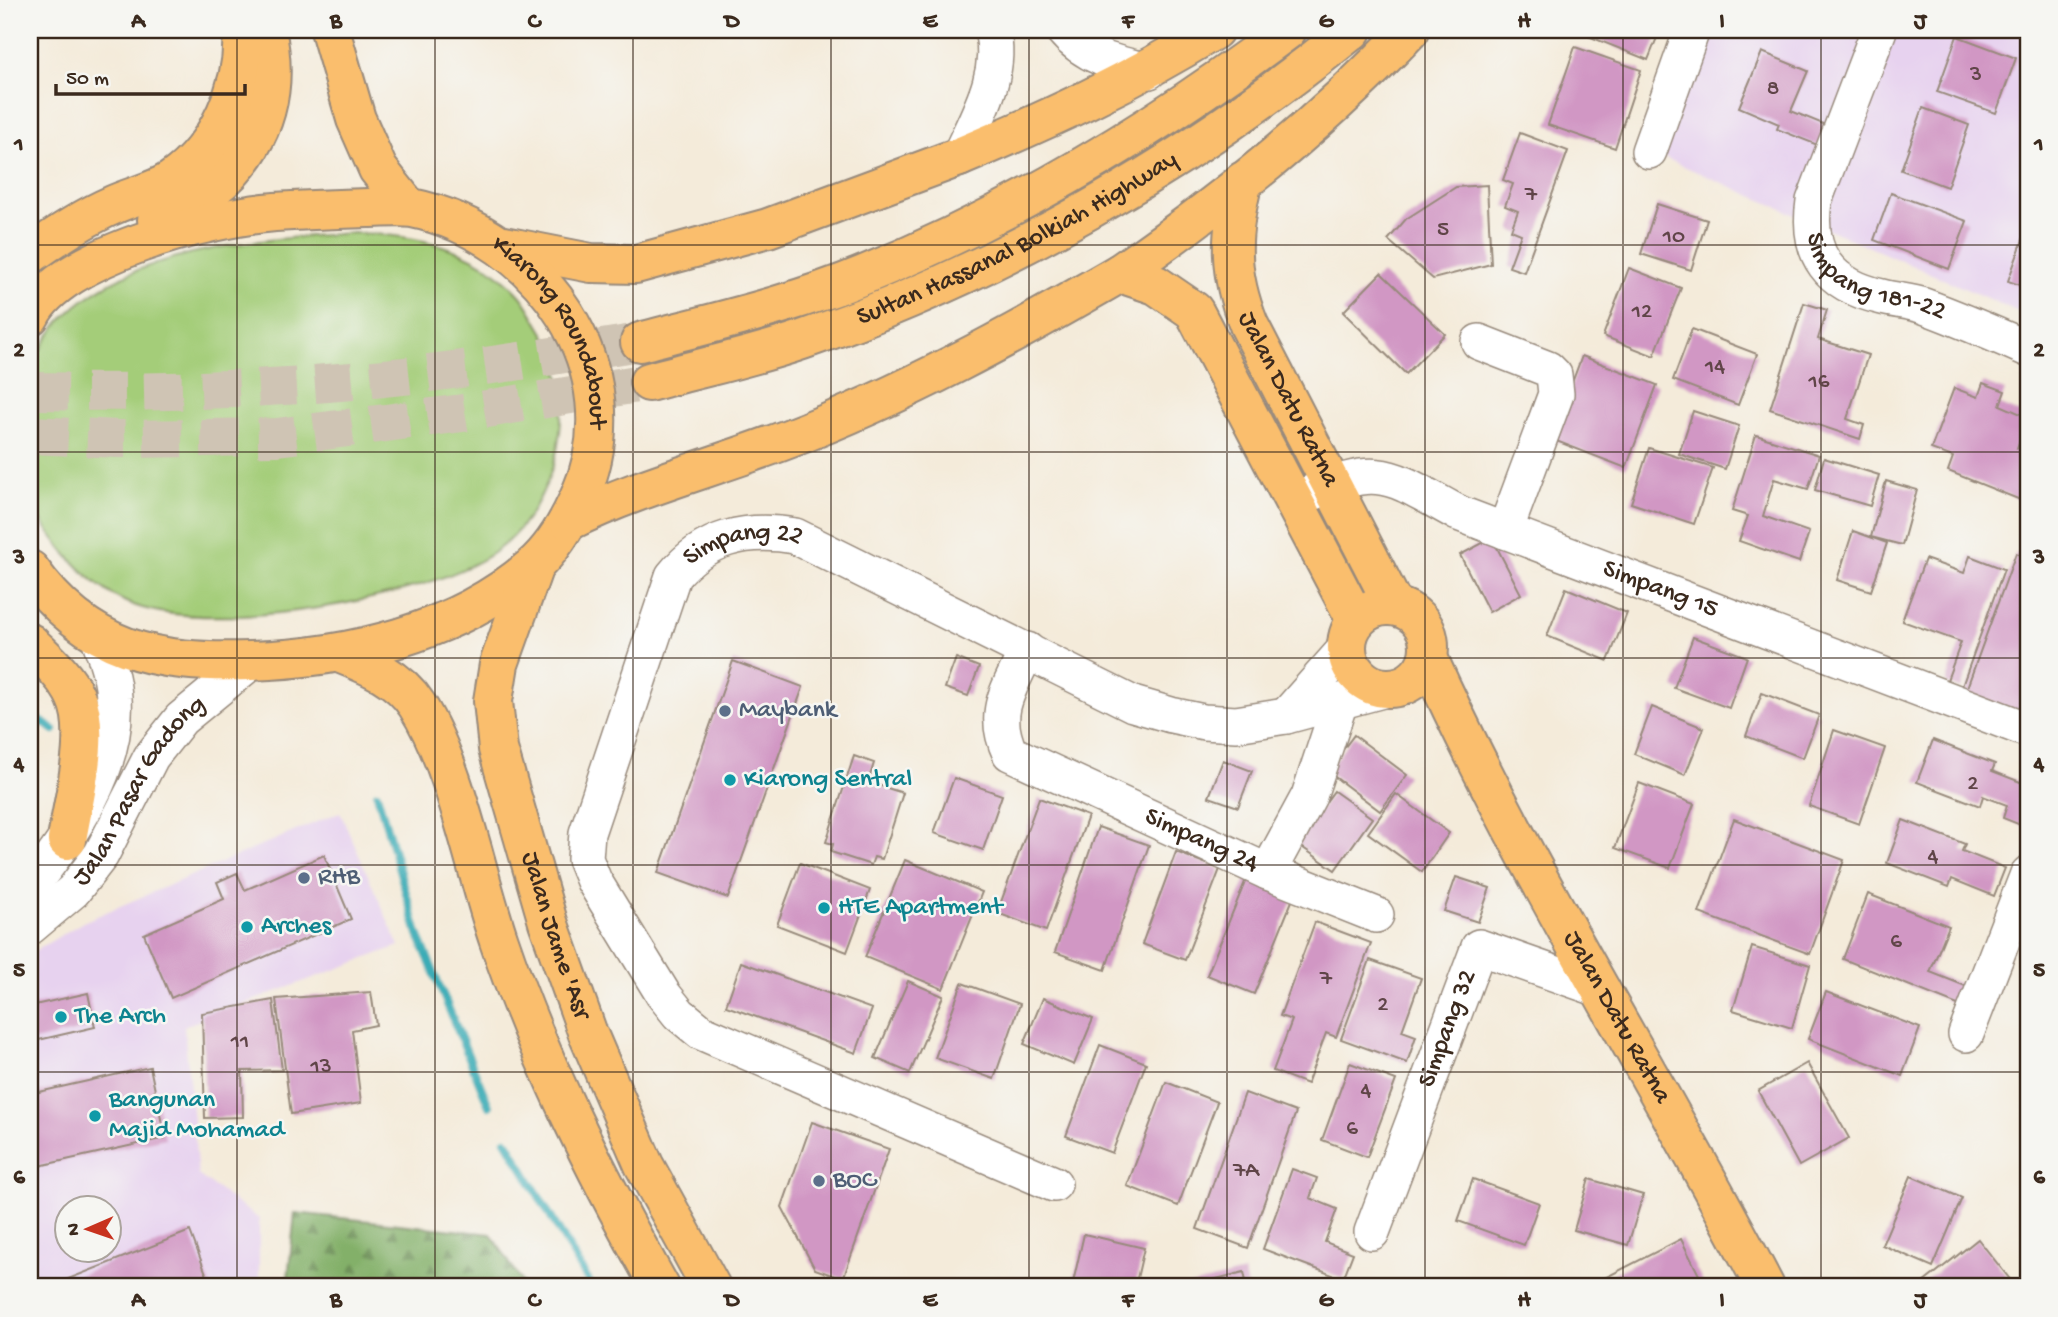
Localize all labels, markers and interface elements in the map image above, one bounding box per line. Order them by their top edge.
text: A [130,9,146,36]
text: B [329,9,343,36]
text: C [528,9,543,36]
text: D [723,9,741,36]
text: E [923,9,939,36]
text: F [1121,9,1136,36]
text: G [1319,9,1335,36]
text: H [1517,9,1531,36]
text: I [1719,9,1725,36]
text: J [1913,9,1928,36]
scale bar [56,52,245,96]
house number: 3 [1969,62,1982,89]
text: 50 m [66,68,109,93]
house number: 8 [1767,76,1779,103]
text: 1 [13,132,24,159]
text: 1 [2033,132,2044,159]
street label: Sultan Hassanal Bolkiah Highway [853,145,1184,334]
house number: 7 [1524,182,1538,209]
house number: 5 [1437,217,1449,244]
house number: 10 [1662,224,1685,251]
street label: Kiarong Roundabout [485,229,612,431]
street label: Simpang 181-22 [1798,230,1950,328]
house number: 12 [1631,299,1652,326]
street label: Jalan Datu Ratna [1230,308,1346,494]
text: 2 [13,338,25,365]
text: 2 [2033,338,2045,365]
house number: 14 [1704,354,1725,381]
house number: 16 [1808,369,1830,396]
street label: Simpang 22 [677,518,809,573]
text: 3 [12,545,25,572]
text: 3 [2032,545,2045,572]
street label: Simpang 15 [1598,554,1722,626]
street label: Jalan Pasar Gadong [67,689,212,893]
place label: Maybank [739,696,839,727]
marker: Maybank [717,703,733,719]
text: 4 [13,752,25,779]
text: 4 [2033,752,2045,779]
place label: Kiarong Sentral [744,765,912,796]
house number: 2 [1967,771,1979,798]
marker: Kiarong Sentral [722,772,738,788]
street label: Simpang 24 [1139,802,1263,881]
house number: 4 [1928,844,1939,871]
street label: Jalan Jame 'Asr [513,849,598,1026]
place label: RHB [318,863,360,894]
marker: RHB [296,870,312,886]
place label: HTE Apartment [838,893,1005,924]
marker: HTE Apartment [816,900,832,916]
place label: Arches [261,912,333,943]
marker: Arches [239,919,255,935]
street label: Jalan Datu Ratna [1555,926,1678,1111]
house number: 6 [1890,929,1902,956]
text: 5 [13,958,25,985]
text: 5 [2033,958,2045,985]
house number: 7 [1319,966,1333,993]
street label: Simpang 32 [1412,966,1484,1092]
house number: 2 [1377,992,1389,1019]
place label: The Arch [73,1002,166,1033]
marker: The Arch [53,1009,69,1025]
house number: 11 [230,1029,249,1056]
house number: 13 [309,1054,332,1081]
house number: 4 [1361,1078,1372,1105]
place label: Bangunan Majid Mohamad [108,1086,286,1147]
marker: Bangunan Majid Mohamad [87,1108,103,1124]
house number: 6 [1346,1116,1358,1143]
house number: 7A [1232,1158,1260,1185]
text: 6 [13,1165,26,1192]
text: 6 [2033,1165,2046,1192]
place label: BOC [832,1166,878,1197]
marker: BOC [811,1173,827,1189]
north arrow [52,1194,122,1264]
text: N [63,1223,86,1236]
text: A [130,1288,146,1315]
text: B [329,1288,343,1315]
text: C [528,1288,543,1315]
text: D [723,1288,741,1315]
text: E [923,1288,939,1315]
text: F [1121,1288,1136,1315]
text: G [1319,1288,1335,1315]
text: H [1517,1288,1531,1315]
text: I [1719,1288,1725,1315]
text: J [1913,1288,1928,1315]

